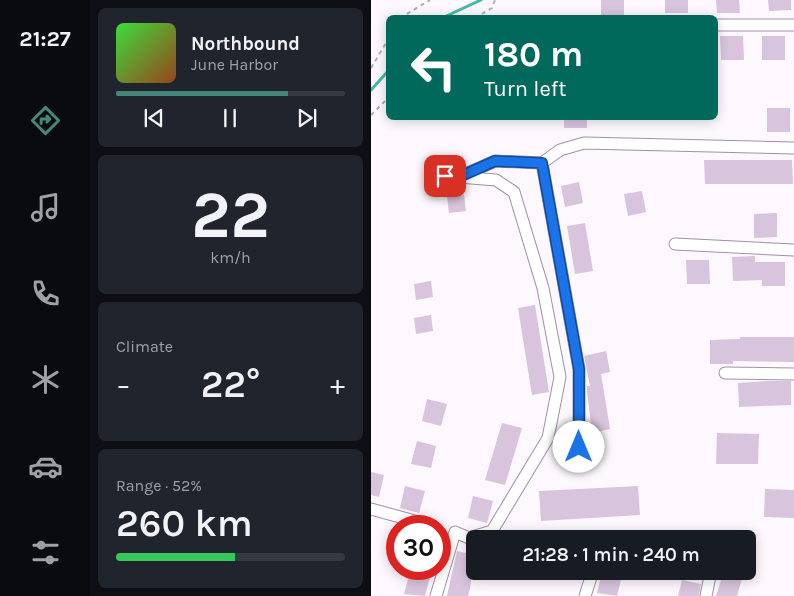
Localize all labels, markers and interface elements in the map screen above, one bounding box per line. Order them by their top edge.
text: 21:27 [19,26,71,52]
text: Northbound [191,33,300,55]
text: 180 m [484,34,583,75]
icon: left [401,35,466,100]
text: June Harbor [191,55,278,74]
text: Turn left [484,76,567,102]
icon: directions [28,103,63,138]
icon: previous [140,104,168,132]
icon: pause [216,104,244,132]
icon: next [293,104,321,132]
pin [424,155,466,197]
icon: arrive [431,162,459,190]
text: 22 [191,177,270,253]
icon: music [28,190,63,225]
text: km/h [210,248,251,267]
icon: phone [28,276,63,311]
text: Climate [116,337,173,356]
icon: climate [28,362,63,397]
text: 22° [201,362,260,407]
text: − [116,368,131,401]
text: + [330,368,345,401]
position arrow [552,420,604,472]
icon: car [28,449,63,484]
text: Range · 52% [116,476,202,495]
text: 260 km [116,501,253,546]
speed limit sign: 30 [386,515,451,580]
icon: filters [28,535,63,570]
text: 21:28 · 1 min · 240 m [522,544,700,566]

